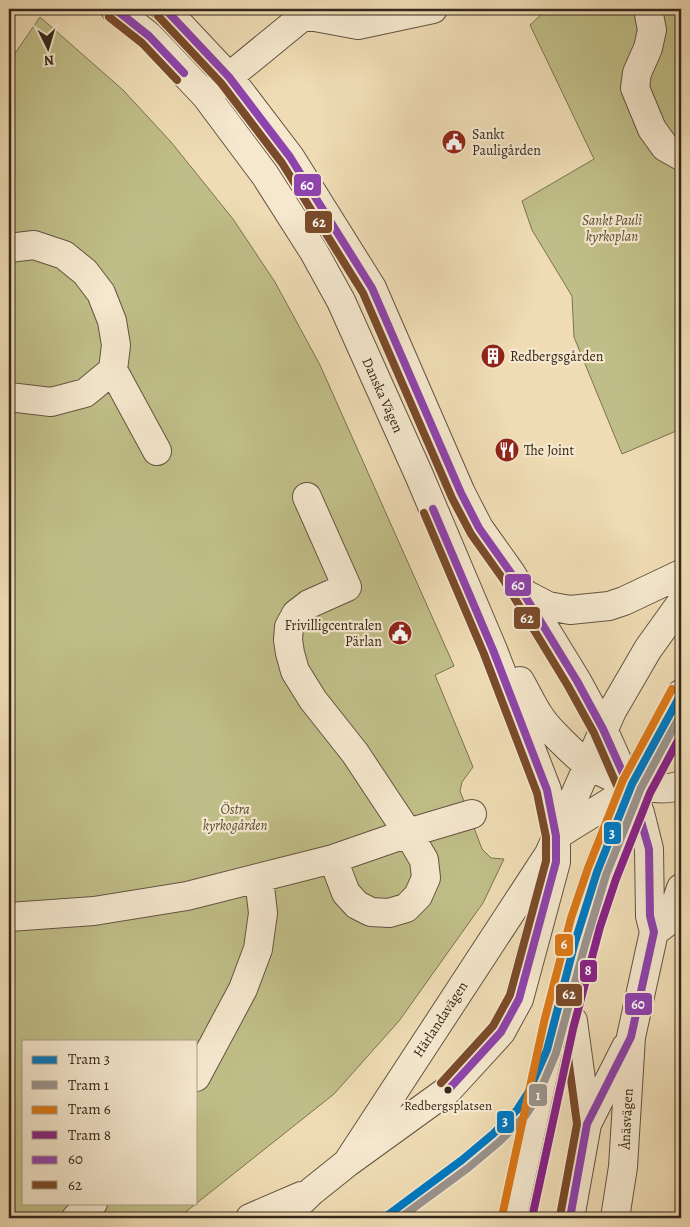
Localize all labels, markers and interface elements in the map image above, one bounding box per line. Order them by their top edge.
north arrow [22,22,72,72]
text: N [43,51,55,70]
place label: Sankt Pauligården [472,125,541,160]
public building icon: Sankt Pauligården [441,129,467,155]
line badge: 60 [293,173,322,197]
text: 60 [300,176,314,195]
line badge: 62 [304,210,333,234]
park label: Sankt Pauli kyrkoplan [582,211,642,246]
text: 62 [312,213,326,232]
building icon: Redbergsgården [480,343,506,369]
place label: Redbergsgården [510,347,604,366]
street label: Danska Vägen [357,355,408,436]
restaurant icon: The Joint [494,437,520,463]
place label: The Joint [524,441,575,460]
line badge: 60 [504,573,532,597]
text: 60 [511,576,525,595]
line badge: 62 [513,606,541,630]
text: 62 [520,609,534,628]
place label: Frivilligcentralen Pärlan [284,616,382,651]
public building icon: Frivilligcentralen Pärlan [387,620,413,646]
park label: Östra kyrkogården [203,800,267,835]
line badge: 3 [603,821,622,845]
text: 3 [609,824,615,843]
line badge: 6 [554,933,574,957]
text: 6 [561,935,568,954]
line badge: 8 [579,959,598,983]
text: 8 [585,961,592,980]
street label: Härlandavägen [409,977,472,1061]
line badge: 62 [555,983,583,1007]
text: 62 [562,985,576,1004]
line badge: 60 [624,992,653,1016]
text: 60 [631,995,645,1014]
legend [22,1040,198,1204]
text: Tram 3 [68,1049,110,1069]
text: Tram 1 [68,1075,109,1095]
line badge: 1 [528,1083,548,1107]
marker: Redbergsplatsen [443,1085,453,1095]
text: 1 [535,1086,541,1105]
street label: Ånäsvägen [615,1088,638,1151]
place label: Redbergsplatsen [404,1097,492,1114]
text: Tram 6 [68,1099,111,1119]
line badge: 3 [496,1110,515,1134]
text: 3 [502,1112,508,1131]
text: Tram 8 [68,1125,111,1145]
text: 60 [68,1149,83,1169]
text: 62 [68,1175,82,1195]

